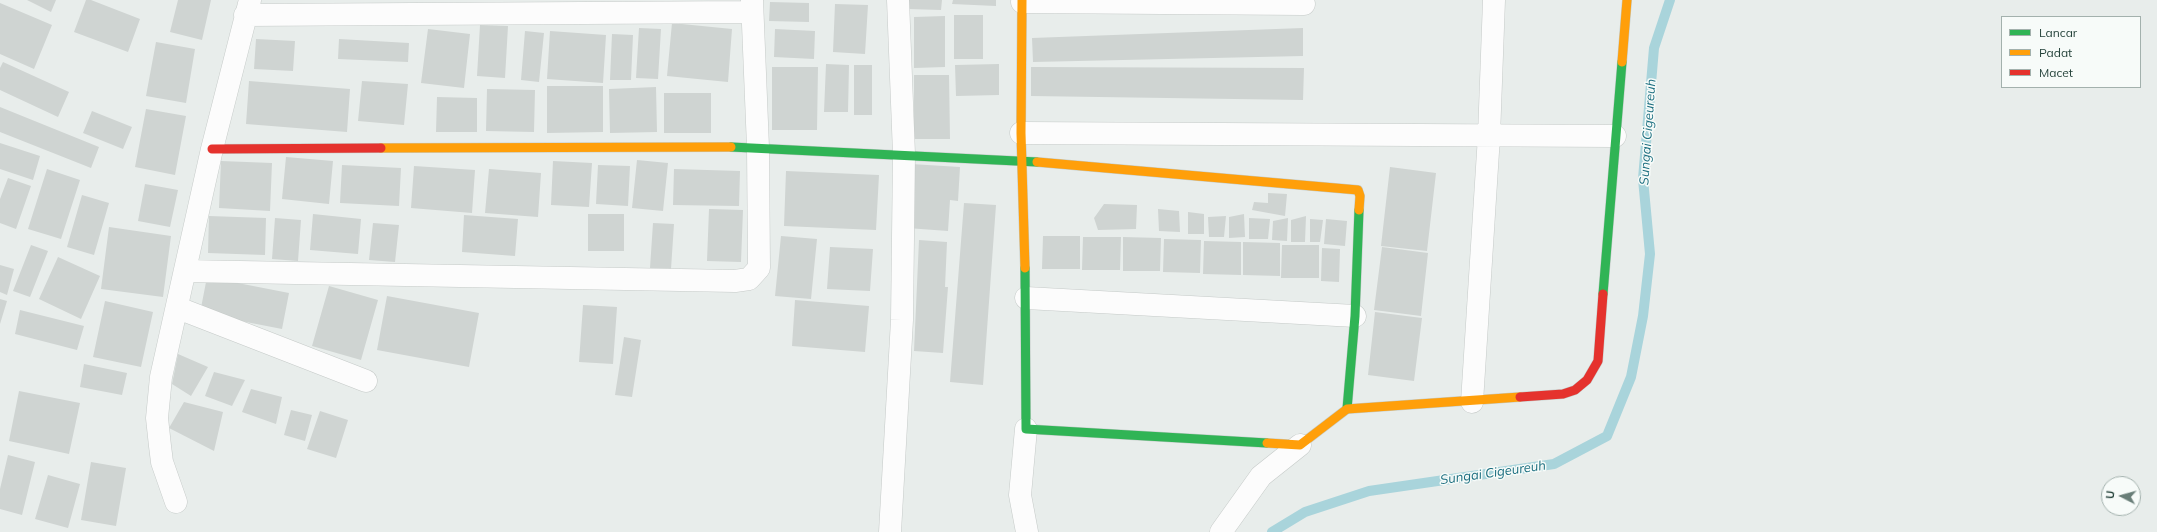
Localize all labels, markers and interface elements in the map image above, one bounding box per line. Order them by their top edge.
legend [2001,16,2141,88]
text: Lancar [2039,25,2077,40]
text: Padat [2039,45,2072,60]
text: Macet [2039,65,2073,80]
water label: Sungai Cigeureuh [1637,78,1659,186]
water label: Sungai Cigeureuh [1439,458,1547,488]
north arrow [2101,476,2141,516]
text: U [2103,490,2117,500]

